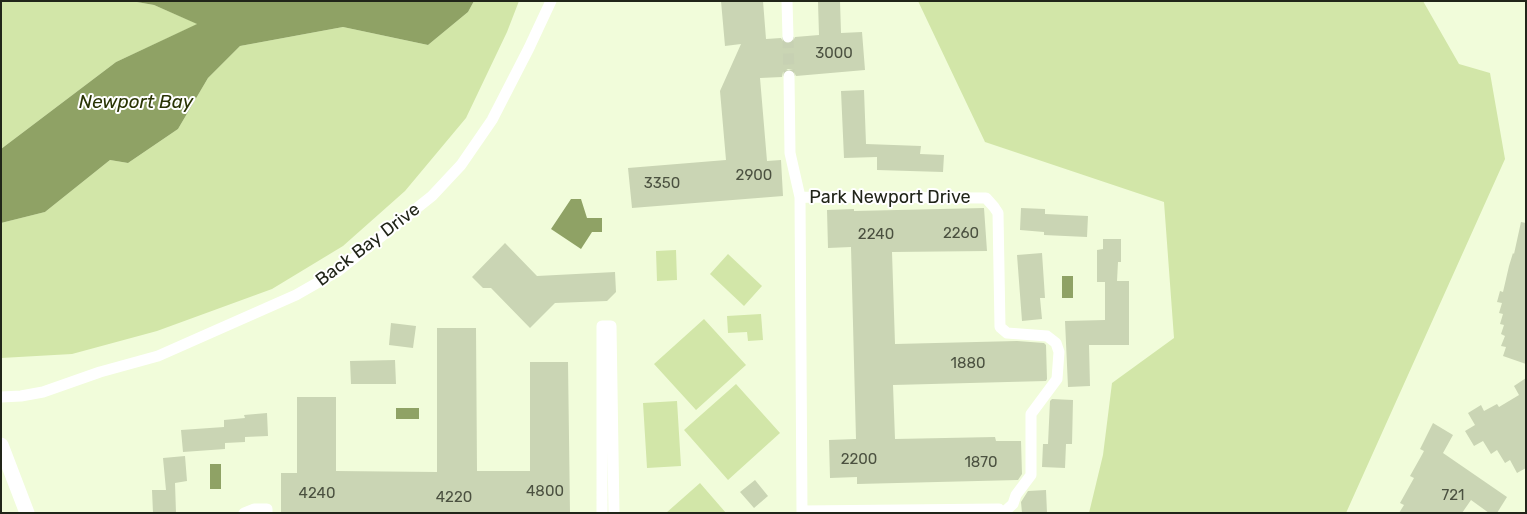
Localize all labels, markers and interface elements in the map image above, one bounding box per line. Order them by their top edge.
house number: 3000 [815,45,853,63]
water label: Newport Bay [79,92,193,114]
house number: 2900 [736,167,772,185]
house number: 3350 [644,175,680,193]
street label: Park Newport Drive [809,187,971,209]
street label: Back Bay Drive [312,199,424,291]
house number: 2260 [943,225,979,243]
house number: 2240 [858,226,894,244]
house number: 1880 [950,355,986,373]
house number: 2200 [841,451,877,469]
house number: 1870 [964,454,998,472]
house number: 4800 [526,483,564,501]
house number: 4240 [299,485,335,503]
house number: 721 [1442,487,1464,505]
house number: 4220 [436,489,472,507]

